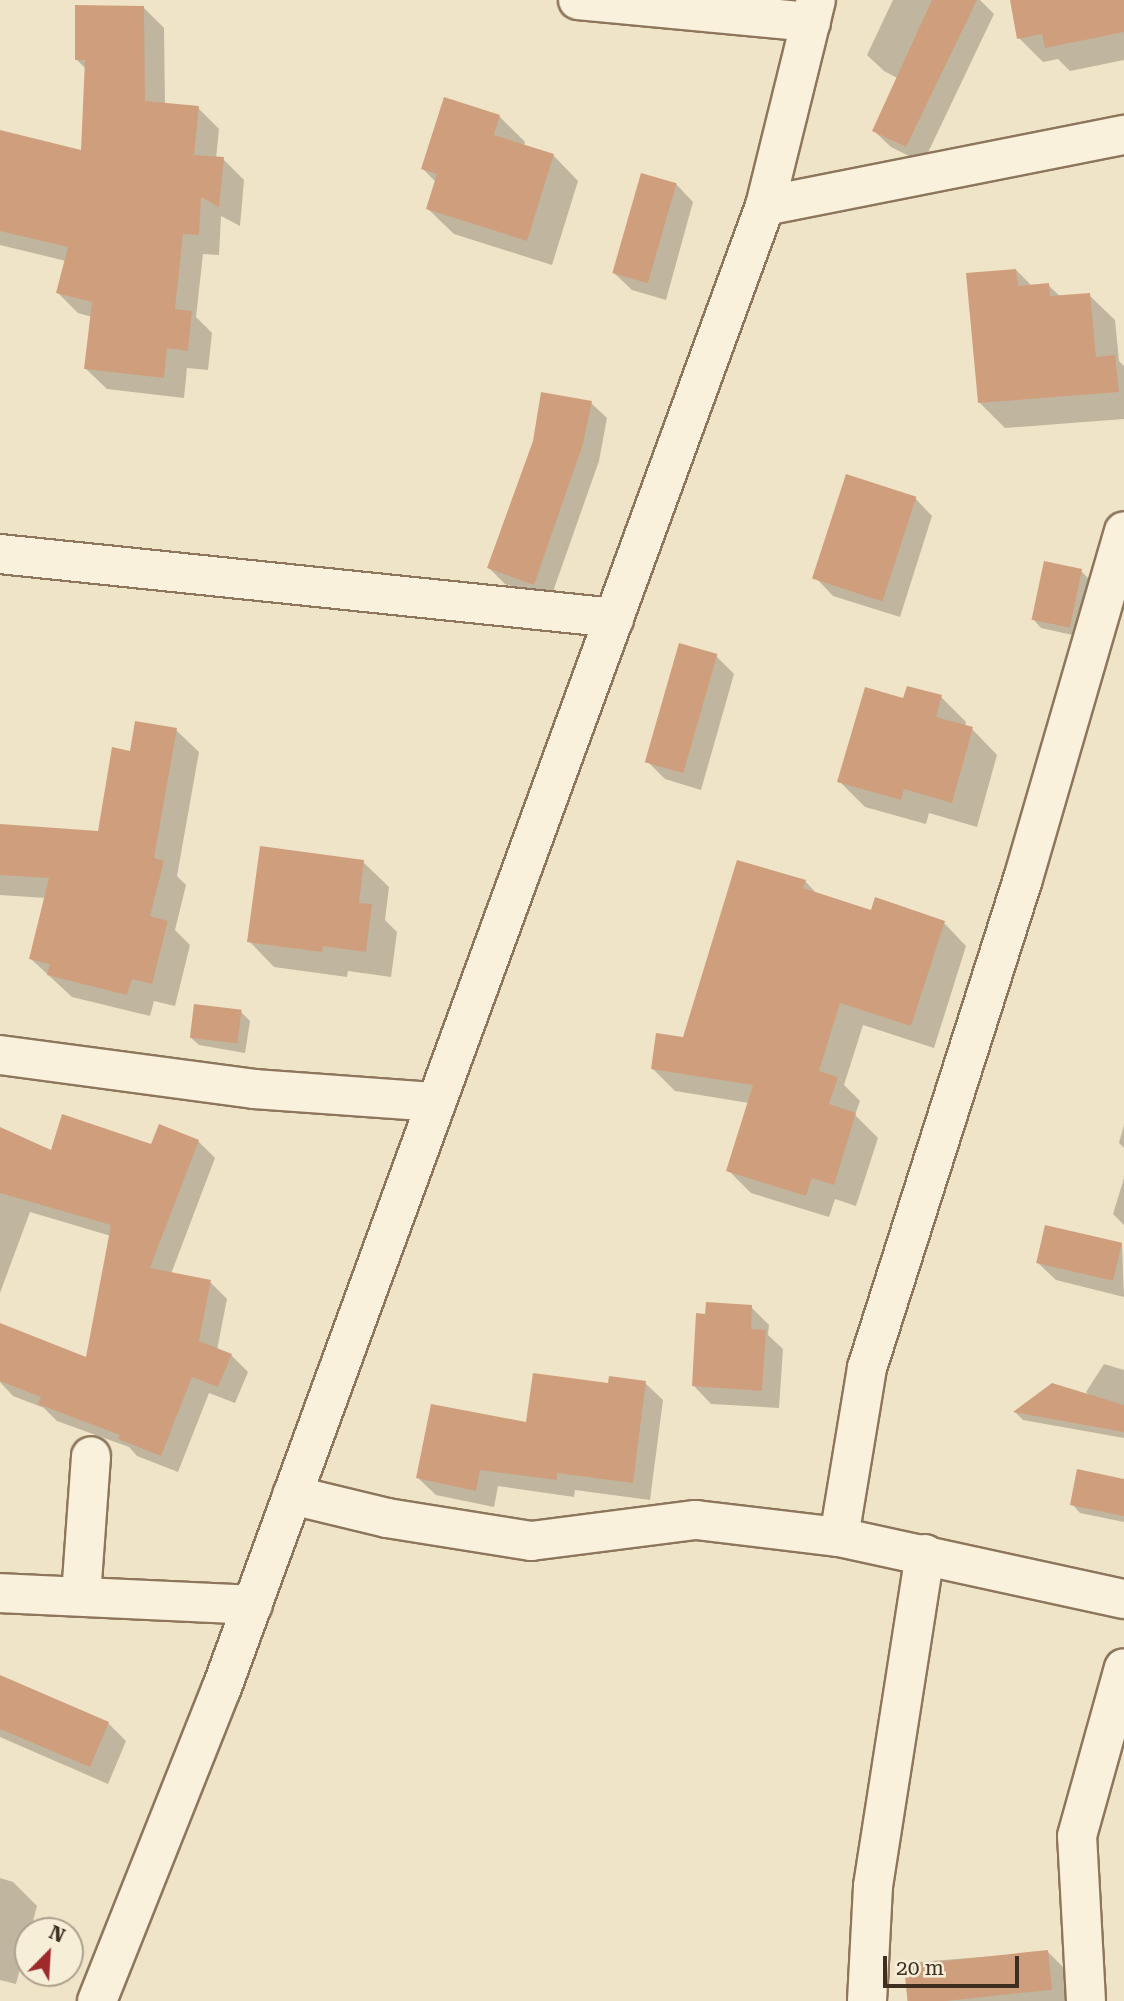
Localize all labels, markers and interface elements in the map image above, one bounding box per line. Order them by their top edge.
north arrow [14,1917,84,1987]
text: N [46,1921,68,1948]
scale bar [886,1941,1023,1985]
text: 20 m [896,1956,944,1980]

